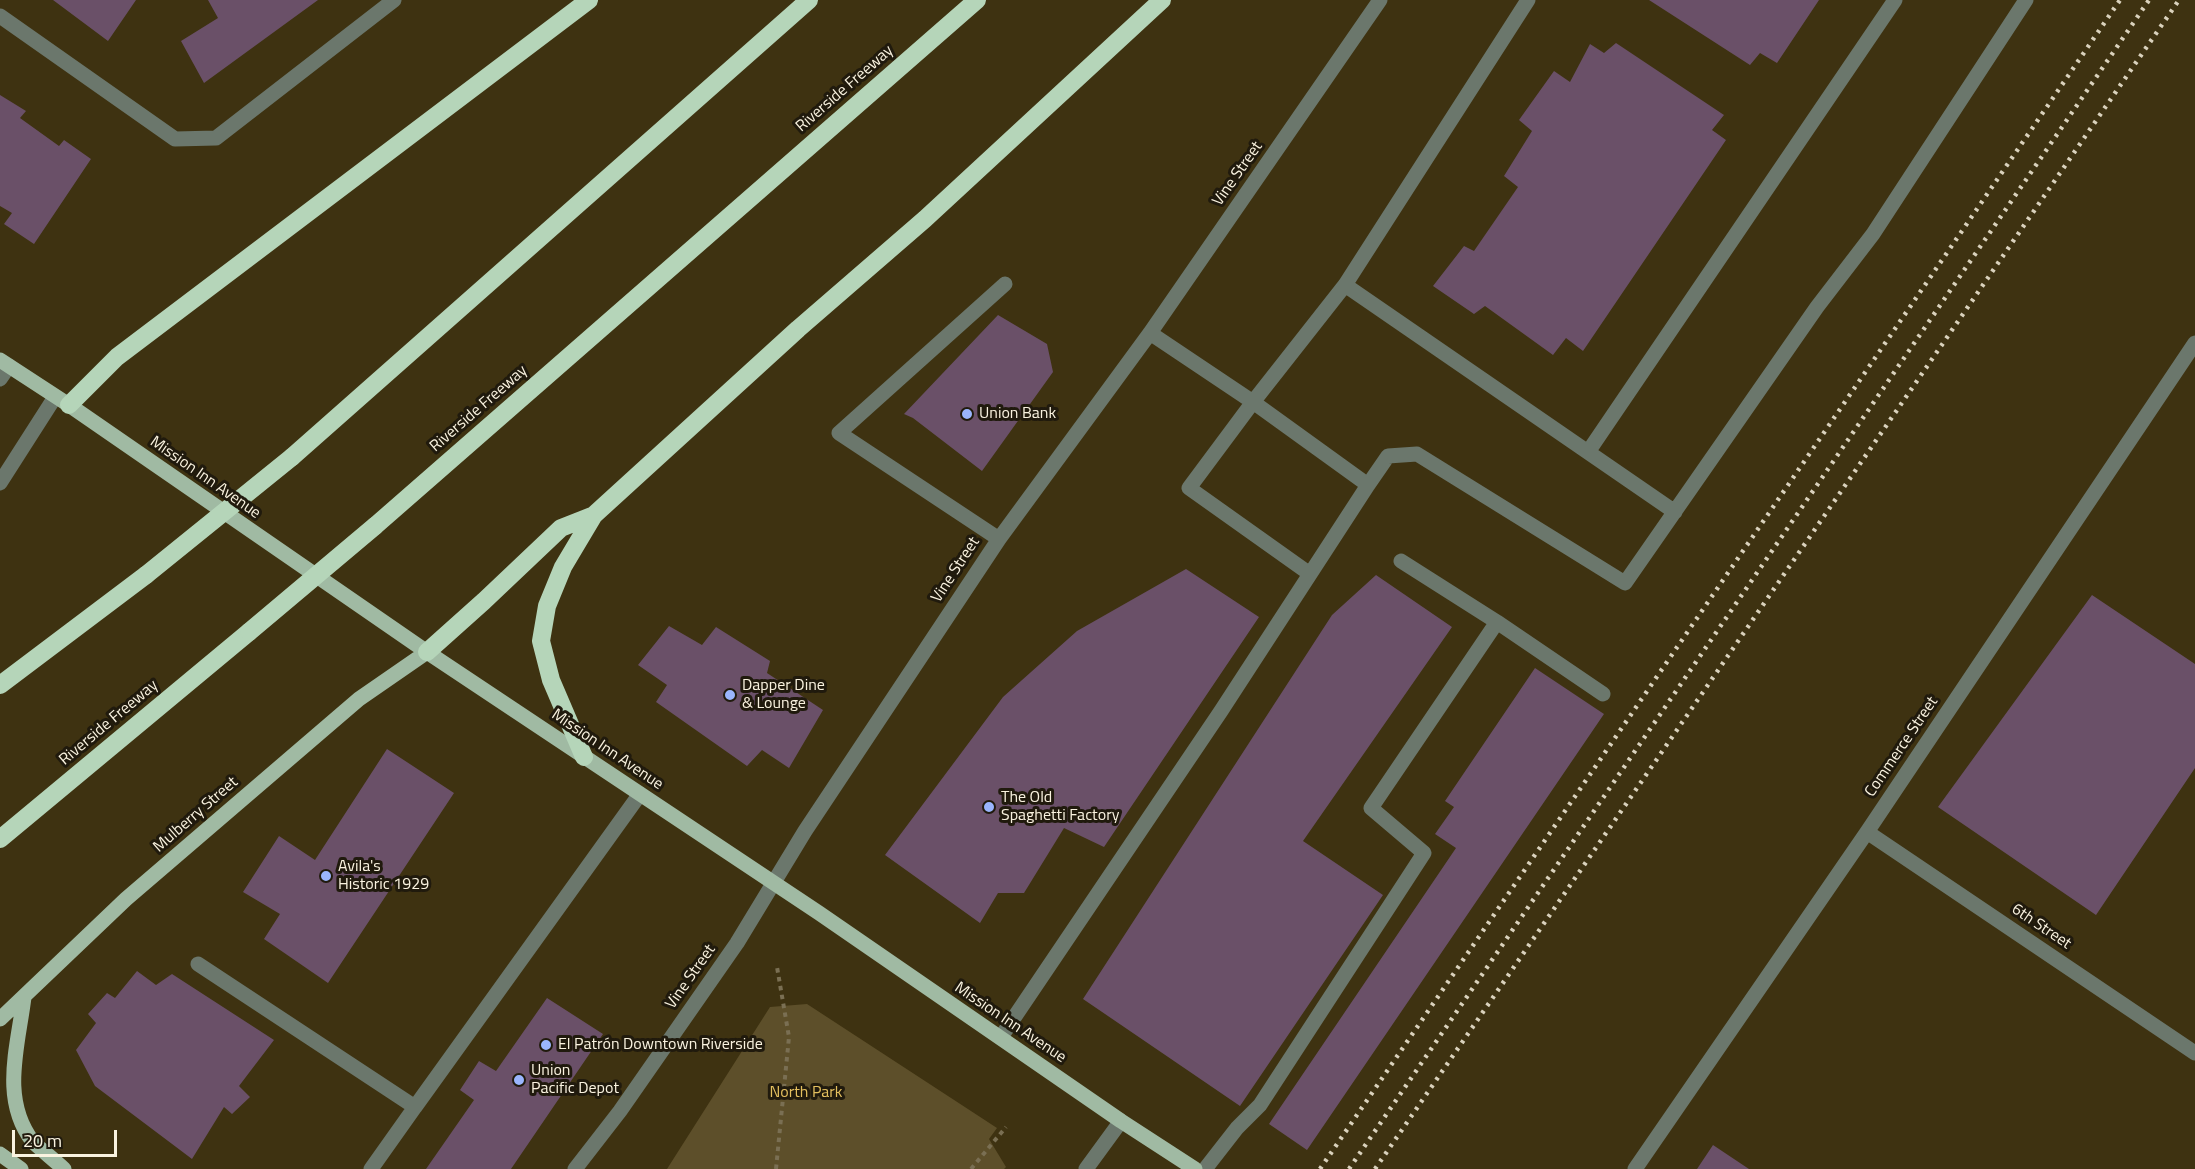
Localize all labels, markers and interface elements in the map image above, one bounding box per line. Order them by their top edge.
street label: Riverside Freeway [792,41,898,137]
street label: Vine Street [1209,138,1267,210]
street label: Riverside Freeway [426,361,532,457]
place label: Union Bank [979,404,1056,424]
marker: Union Bank [960,407,974,421]
street label: Mission Inn Avenue [146,433,264,523]
street label: Vine Street [928,534,984,606]
street label: Riverside Freeway [56,676,162,770]
place label: Dapper Dine & Lounge [742,676,825,714]
marker: Dapper Dine & Lounge [723,688,737,702]
street label: Commerce Street [1861,693,1943,801]
street label: Mission Inn Avenue [548,706,666,794]
street label: Mulberry Street [150,773,242,857]
place label: The Old Spaghetti Factory [1001,788,1119,826]
marker: The Old Spaghetti Factory [982,800,996,814]
place label: Avila's Historic 1929 [338,857,429,895]
marker: Avila's Historic 1929 [319,869,333,883]
street label: 6th Street [2007,900,2075,954]
street label: Vine Street [662,941,720,1013]
street label: Mission Inn Avenue [951,979,1069,1067]
place label: El Patrón Downtown Riverside [558,1035,763,1055]
marker: El Patrón Downtown Riverside [539,1038,553,1052]
place label: Union Pacific Depot [531,1061,619,1099]
marker: Union Pacific Depot [512,1073,526,1087]
park label: North Park [769,1083,843,1103]
scale bar [15,1118,120,1156]
text: 20 m [23,1127,62,1154]

